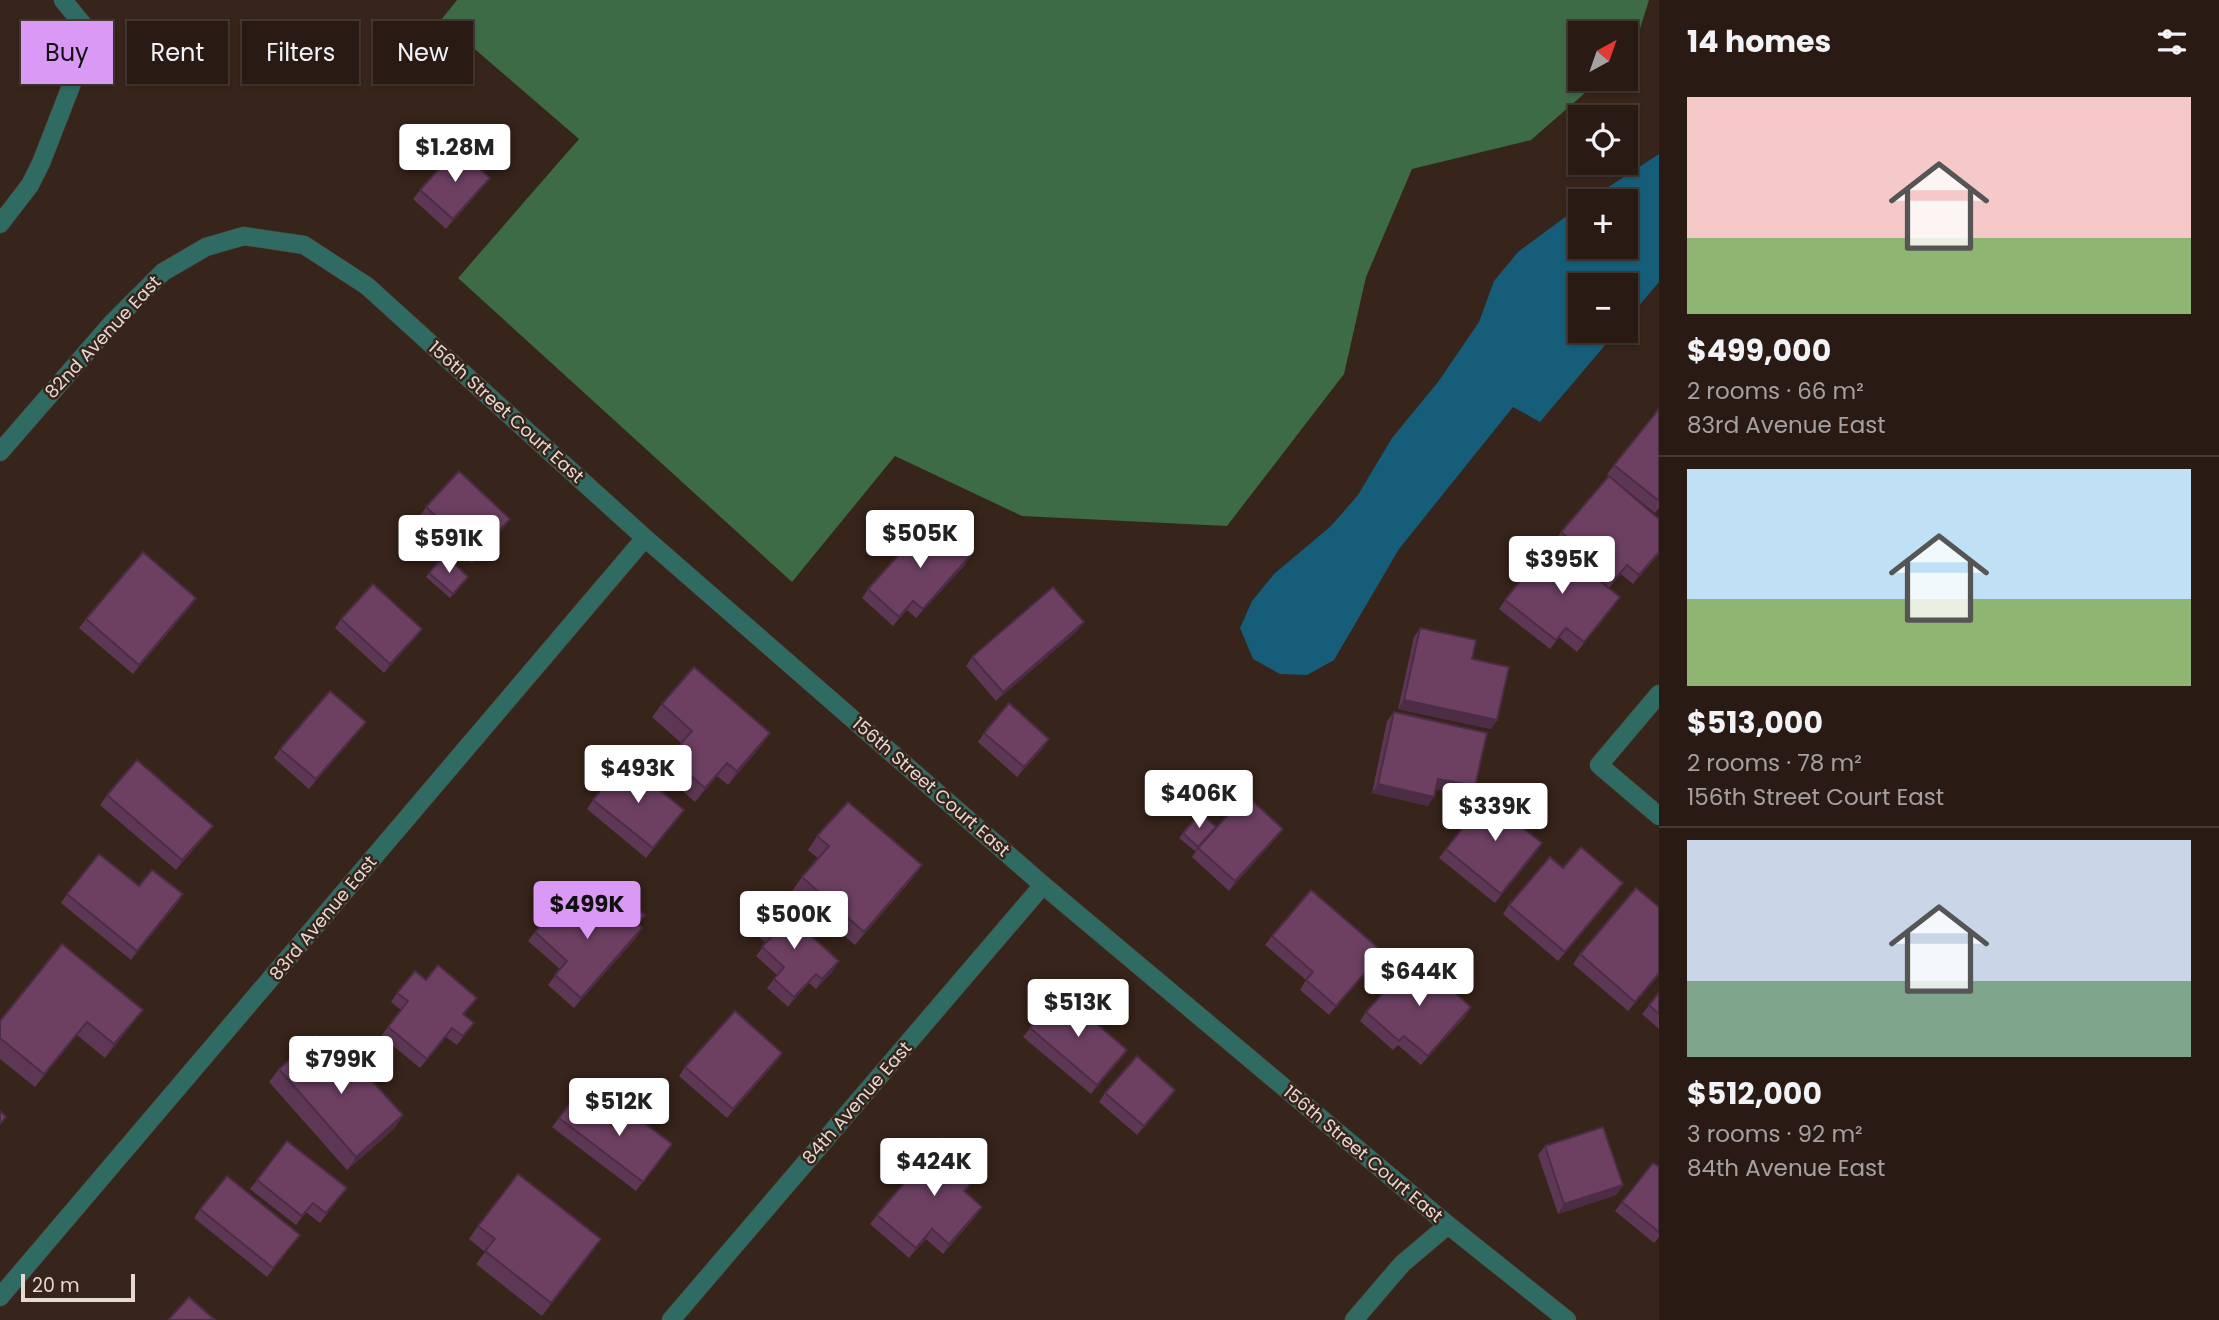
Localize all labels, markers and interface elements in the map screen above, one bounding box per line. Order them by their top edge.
text: 14 homes [1687,20,1831,63]
chip: Buy [21,21,113,84]
chip: Rent [127,21,228,84]
chip: Filters [242,21,359,84]
chip: New [373,21,473,84]
north arrow [1568,21,1638,91]
map controls [1568,21,1638,343]
icon: filters [2153,23,2191,61]
button: locate [1568,105,1638,175]
pin: $1.28M [398,124,512,184]
text: $1.28M [415,131,495,163]
icon: home [1876,143,2002,269]
button: + [1568,189,1638,259]
street label: 82nd Avenue East [39,270,166,404]
button: − [1568,273,1638,343]
text: $499,000 [1687,329,1831,372]
street label: 156th Street Court East [423,335,589,488]
text: 2 rooms · 66 m² [1687,375,1864,407]
text: 83rd Avenue East [1687,409,1886,441]
pin: $505K [871,510,969,570]
icon: home [1876,515,2002,641]
pin: $591K [400,516,498,575]
text: $505K [882,517,958,549]
text: $591K [415,522,483,554]
pin: $395K [1513,536,1611,596]
text: $395K [1525,543,1599,575]
text: $513,000 [1687,701,1823,744]
street label: 156th Street Court East [847,711,1015,862]
pin: $493K [589,746,687,805]
text: 2 rooms · 78 m² [1687,747,1862,779]
text: $493K [601,752,675,784]
pin: $406K [1150,770,1248,830]
text: $406K [1161,777,1237,809]
text: 156th Street Court East [1687,781,1944,813]
pin: $339K [1446,784,1544,843]
text: $339K [1458,790,1532,822]
street label: 83rd Avenue East [263,850,382,985]
pin: $499K [538,881,636,941]
icon: home [1876,886,2002,1012]
text: $499K [549,888,625,920]
pin: $500K [745,892,843,951]
text: $500K [756,898,832,930]
pin: $644K [1370,948,1468,1008]
text: $644K [1381,955,1457,987]
pin: $513K [1029,979,1127,1039]
text: $513K [1044,986,1112,1018]
pin: $799K [292,1036,390,1096]
street label: 84th Avenue East [796,1036,917,1169]
text: $799K [305,1043,377,1075]
text: $512,000 [1687,1072,1822,1115]
pin: $512K [570,1078,668,1138]
street label: 156th Street Court East [1278,1079,1448,1228]
text: $512K [585,1085,653,1117]
text: 3 rooms · 92 m² [1687,1118,1863,1150]
pin: $424K [885,1138,983,1198]
text: $424K [896,1145,972,1177]
text: 84th Avenue East [1687,1152,1885,1184]
scale bar [21,1271,135,1303]
text: 20 m [32,1272,80,1299]

